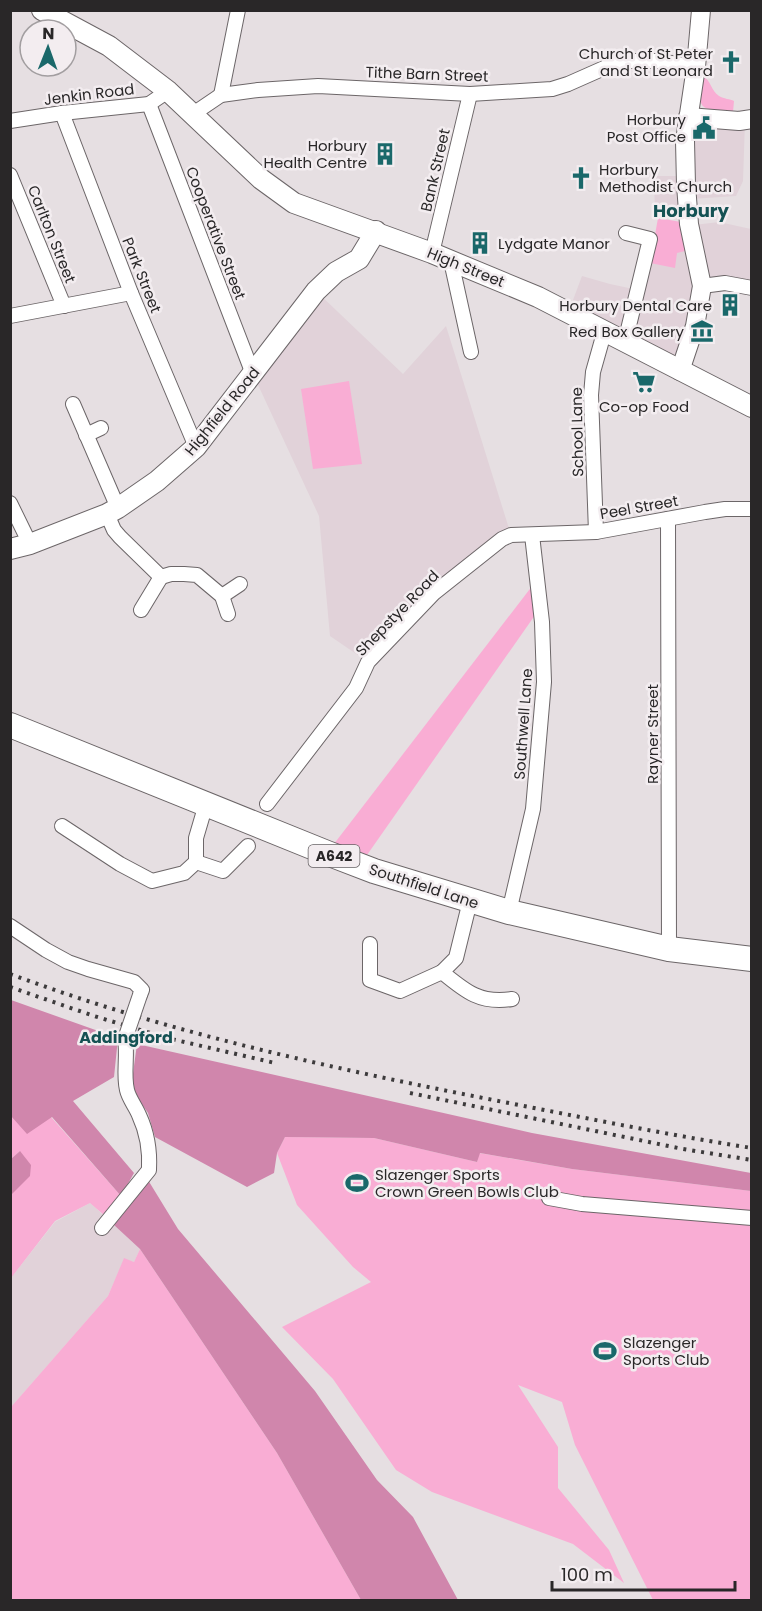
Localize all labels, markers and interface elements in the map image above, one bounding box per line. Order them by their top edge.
north arrow [18,18,78,78]
text: N [42,22,54,45]
place label: Church of St Peter and St Leonard [579,43,713,81]
church icon: Church of St Peter and St Leonard [718,49,744,75]
street label: Tithe Barn Street [365,61,489,87]
street label: Jenkin Road [43,78,135,110]
place label: Horbury Post Office [607,109,687,147]
public building icon: Horbury Post Office [691,115,717,141]
street label: Bank Street [415,126,455,214]
place label: Horbury Health Centre [264,135,368,173]
building icon: Horbury Health Centre [372,141,398,167]
place label: Horbury Methodist Church [599,159,732,197]
street label: Cooperative Street [181,164,251,302]
church icon: Horbury Methodist Church [568,165,594,191]
street label: Carlton Street [23,182,81,286]
district label: Horbury [653,198,730,223]
building icon: Lydgate Manor [467,230,493,256]
place label: Lydgate Manor [498,233,610,254]
street label: Park Street [117,234,167,316]
street label: High Street [424,242,508,292]
building icon: Horbury Dental Care [717,292,743,318]
place label: Horbury Dental Care [559,295,712,316]
museum icon: Red Box Gallery [689,318,715,344]
place label: Red Box Gallery [569,321,685,342]
street label: Highfield Road [180,362,264,460]
supermarket icon: Co-op Food [631,369,657,395]
street label: School Lane [566,387,588,477]
place label: Co-op Food [599,396,689,417]
street label: Peel Street [598,490,680,524]
street label: Shepstye Road [351,565,443,661]
street label: Southwell Lane [509,668,537,780]
street label: Rayner Street [642,684,663,784]
road number: A642 [308,845,360,867]
street label: Southfield Lane [366,858,482,914]
district label: Addingford [79,1026,173,1049]
place label: Slazenger Sports Crown Green Bowls Club [375,1164,559,1202]
sports icon: Slazenger Sports Crown Green Bowls Club [344,1170,370,1196]
place label: Slazenger Sports Club [623,1332,709,1370]
sports icon: Slazenger Sports Club [592,1338,618,1364]
scale bar [552,1554,735,1592]
text: 100 m [561,1562,613,1587]

